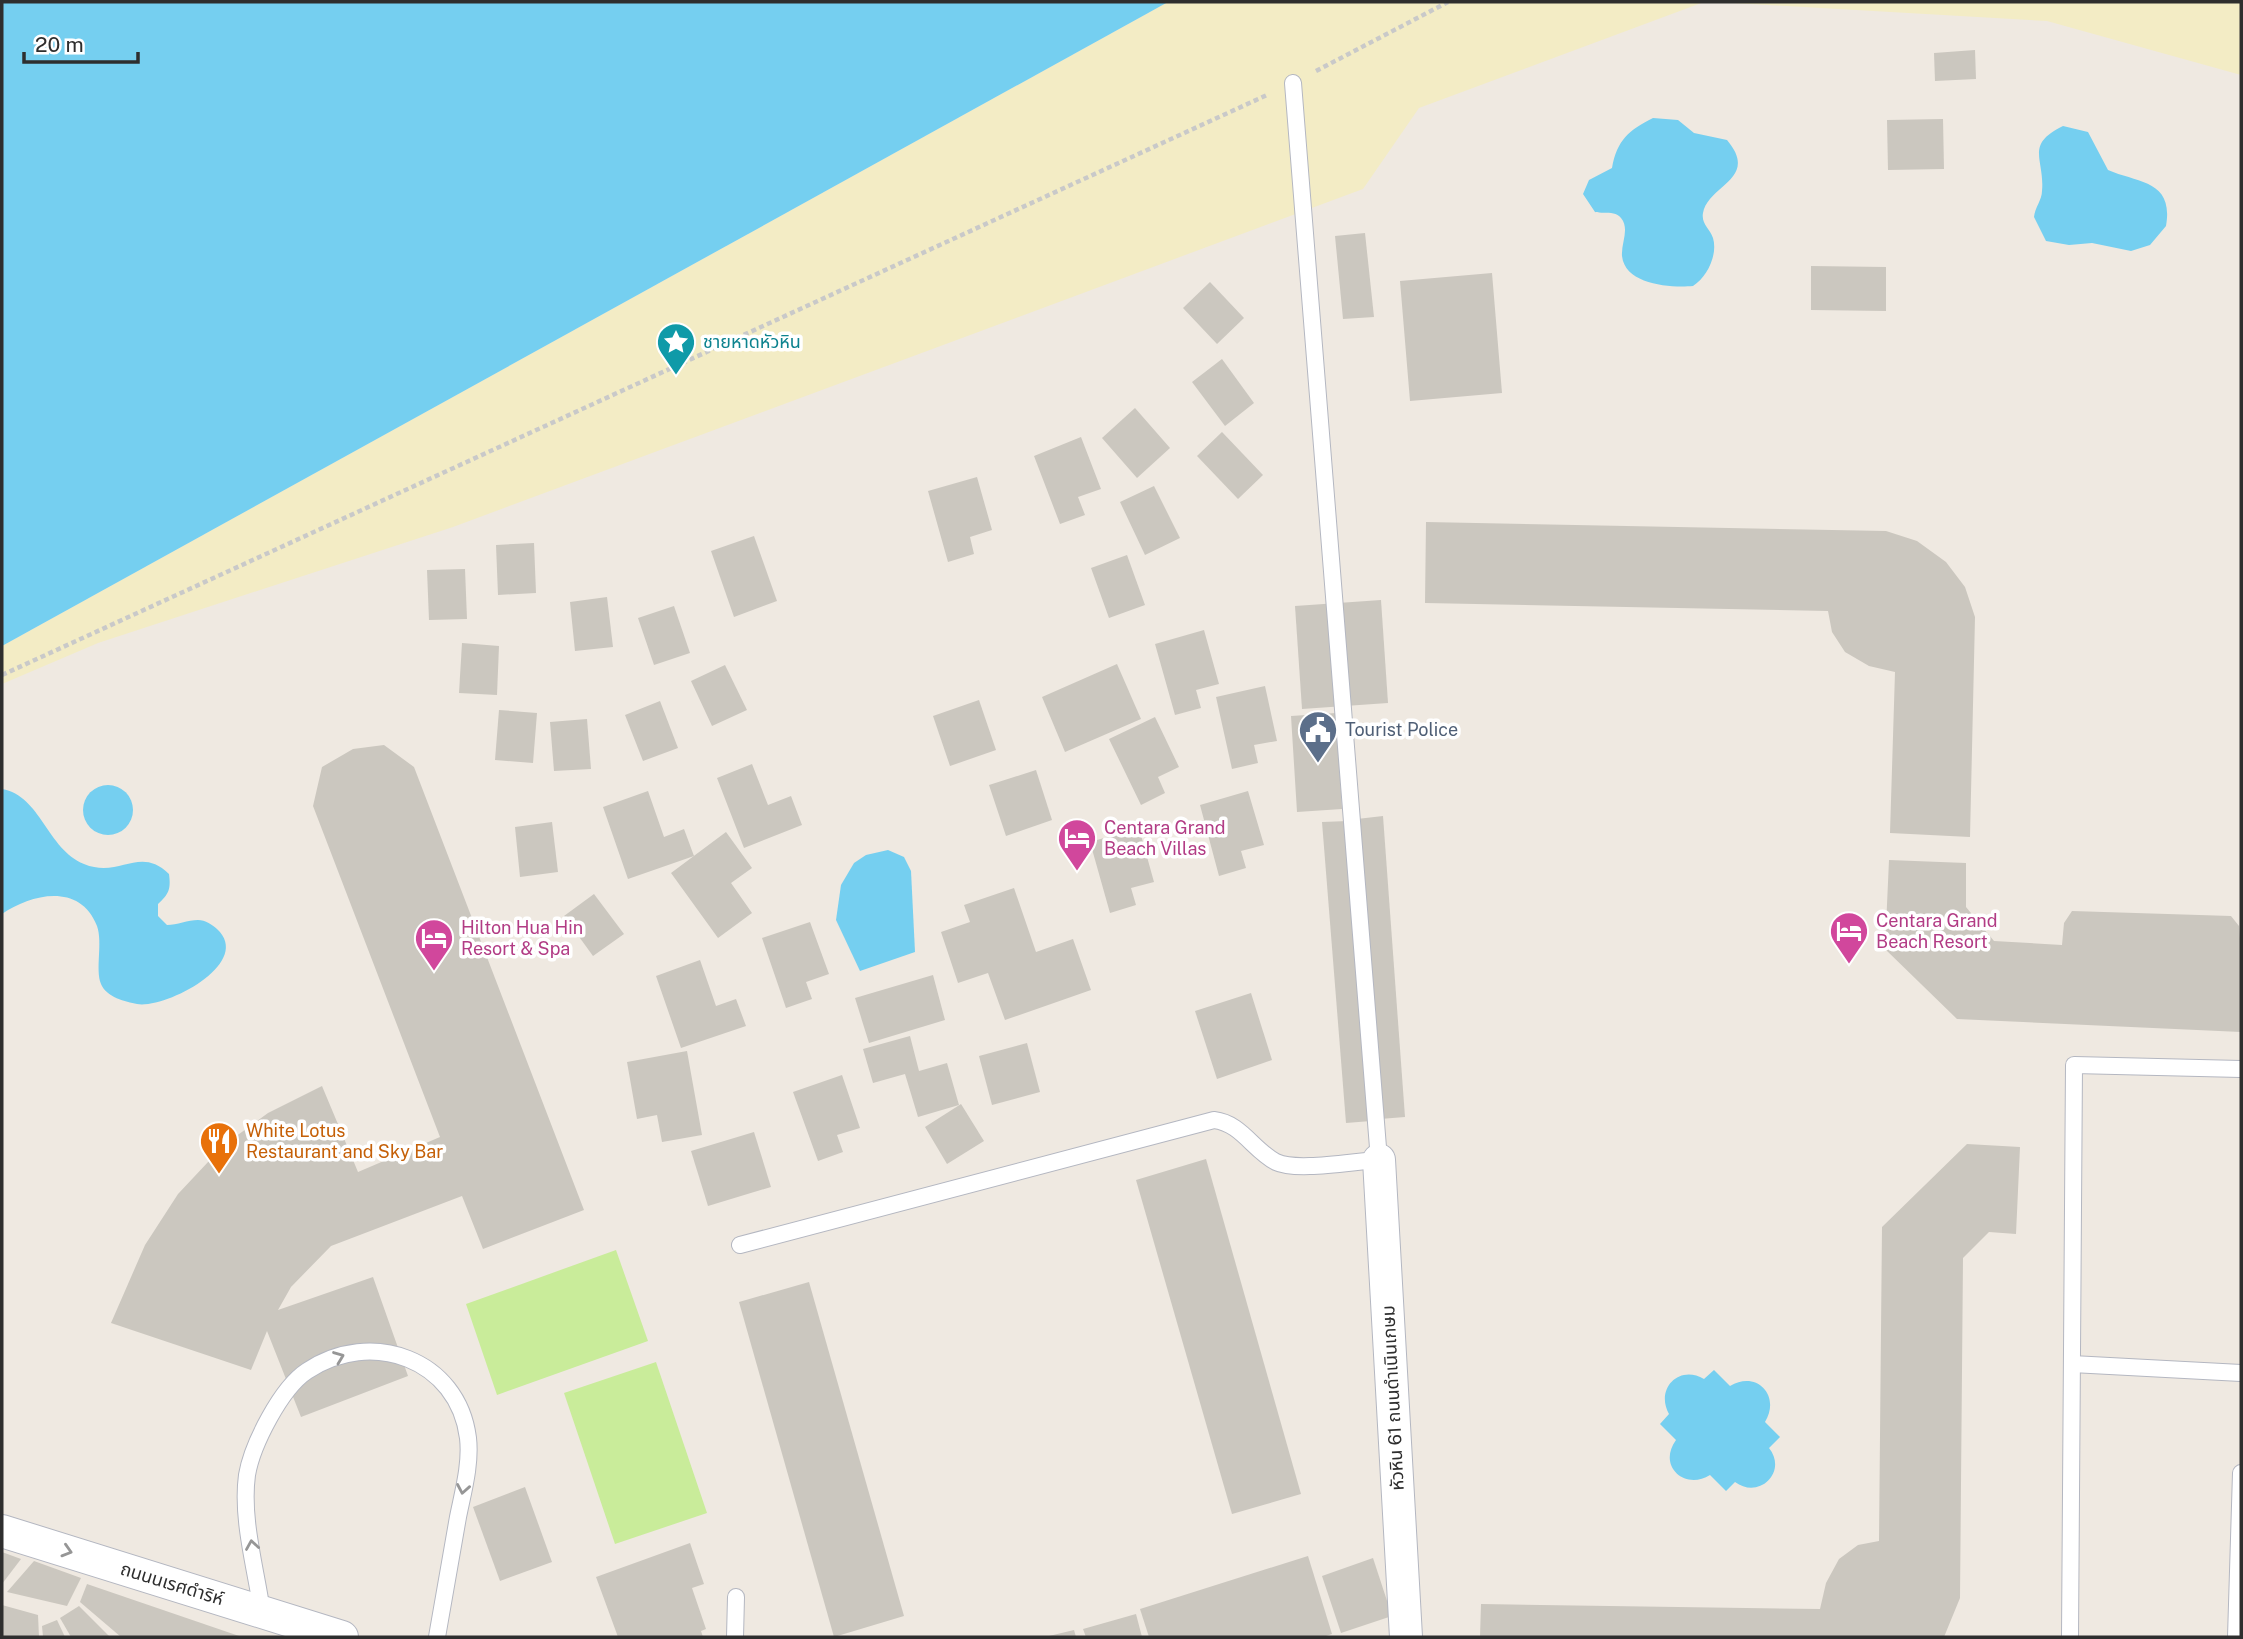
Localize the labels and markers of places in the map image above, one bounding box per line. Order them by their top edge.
place icon: ชายหาดหัวหิน [655,321,697,376]
place label: ชายหาดหัวหิน [703,331,801,352]
public building icon: Tourist Police [1297,709,1339,764]
place label: Tourist Police [1345,719,1458,740]
hotel icon: Centara Grand Beach Villas [1056,817,1098,872]
place label: Centara Grand Beach Villas [1104,817,1225,859]
hotel icon: Centara Grand Beach Resort [1828,910,1870,965]
place label: Centara Grand Beach Resort [1876,910,1997,952]
hotel icon: Hilton Hua Hin Resort & Spa [413,917,455,972]
place label: Hilton Hua Hin Resort & Spa [461,917,583,959]
restaurant icon: White Lotus Restaurant and Sky Bar [198,1120,240,1175]
place label: White Lotus Restaurant and Sky Bar [246,1120,443,1162]

